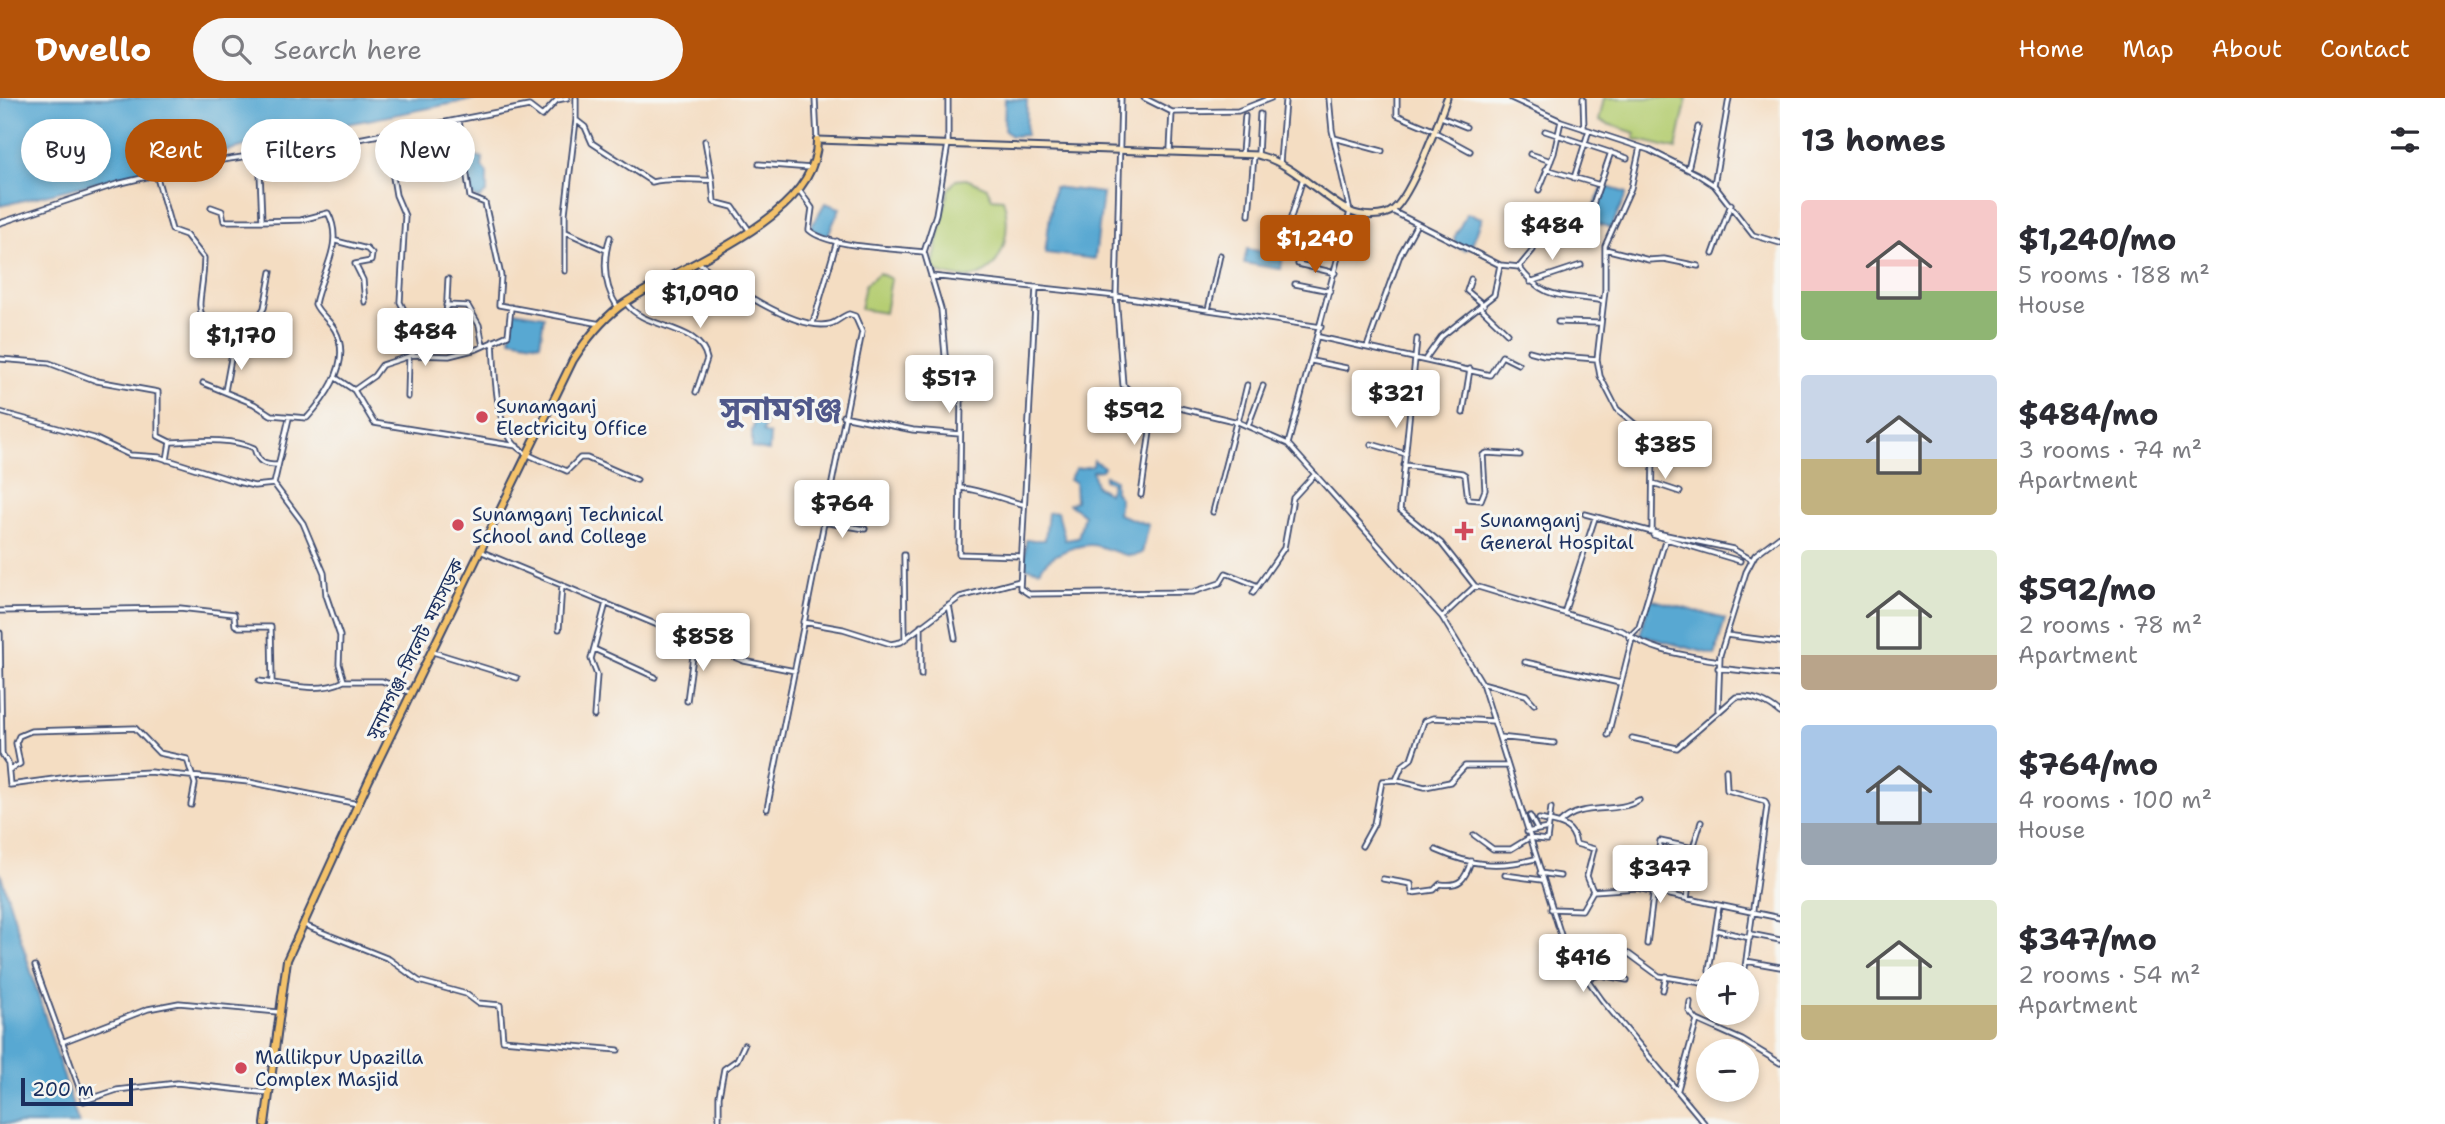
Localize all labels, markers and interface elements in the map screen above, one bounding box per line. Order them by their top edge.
search box [193,18,683,81]
text: Dwello [35,27,151,72]
icon: search [217,30,255,68]
text: Search here [273,32,422,67]
text: Home [2018,33,2084,65]
text: Map [2122,33,2174,65]
text: About [2212,33,2282,65]
text: Contact [2320,33,2410,65]
chip: Buy [21,119,111,182]
chip: Rent [125,119,227,182]
chip: Filters [241,119,361,182]
chip: New [375,119,475,182]
text: 13 homes [1801,120,1946,161]
icon: filters [2386,121,2424,159]
pin: $484 [1511,202,1593,262]
text: $484 [1520,210,1584,240]
pin: $1,240 [1258,216,1372,275]
text: $1,240/mo [2018,219,2176,260]
text: $1,240 [1276,223,1354,253]
icon: home [1857,228,1941,312]
text: 5 rooms · 188 m² [2018,260,2210,290]
pin: $1,090 [643,271,757,330]
text: $1,090 [661,278,739,308]
text: House [2018,290,2086,320]
pin: $484 [384,308,466,368]
pin: $1,170 [184,313,298,372]
text: $484 [393,316,457,346]
text: $1,170 [206,320,276,350]
pin: $517 [908,356,990,415]
text: $517 [921,363,977,393]
pin: $321 [1355,370,1437,430]
text: $321 [1368,378,1424,408]
district label: সুনামগঞ্জ [719,386,842,431]
pin: $592 [1093,388,1175,447]
place label: Sunamganj Electricity Office [496,394,647,441]
text: $484/mo [2018,394,2159,435]
text: $592 [1103,395,1165,425]
icon: home [1857,403,1941,487]
marker: Sunamganj Electricity Office [474,409,490,425]
pin: $385 [1624,422,1706,481]
text: $385 [1634,429,1696,459]
text: 3 rooms · 74 m² [2018,435,2202,465]
text: Apartment [2018,465,2138,495]
pin: $764 [801,480,883,540]
text: $764 [810,488,874,518]
place label: Sunamganj Technical School and College [472,502,663,549]
place label: Sunamganj General Hospital [1480,508,1634,555]
marker: Sunamganj Technical School and College [450,517,466,533]
marker: Sunamganj General Hospital [1454,521,1474,541]
street label: সুনামগঞ্জ-সিলেট মহাসড়ক [360,554,470,744]
text: $592/mo [2018,569,2156,610]
icon: home [1857,578,1941,662]
text: 2 rooms · 78 m² [2018,610,2202,640]
pin: $858 [662,614,744,673]
text: $858 [672,621,734,651]
text: Apartment [2018,640,2138,670]
text: $764/mo [2018,744,2158,785]
icon: home [1857,753,1941,837]
text: 4 rooms · 100 m² [2018,785,2212,815]
text: House [2018,815,2086,845]
pin: $347 [1619,846,1701,905]
text: $347 [1629,853,1691,883]
text: $347/mo [2018,919,2157,960]
icon: home [1857,928,1941,1012]
pin: $416 [1542,934,1624,994]
text: $416 [1555,942,1611,972]
text: 2 rooms · 54 m² [2018,960,2201,990]
map controls [1696,962,1759,1102]
button: + [1696,962,1759,1025]
text: Apartment [2018,990,2138,1020]
button: − [1696,1039,1759,1102]
place label: Mallikpur Upazilla Complex Masjid [255,1045,424,1092]
marker: Mallikpur Upazilla Complex Masjid [233,1060,249,1076]
scale bar [21,1075,133,1107]
text: 200 m [32,1077,94,1102]

